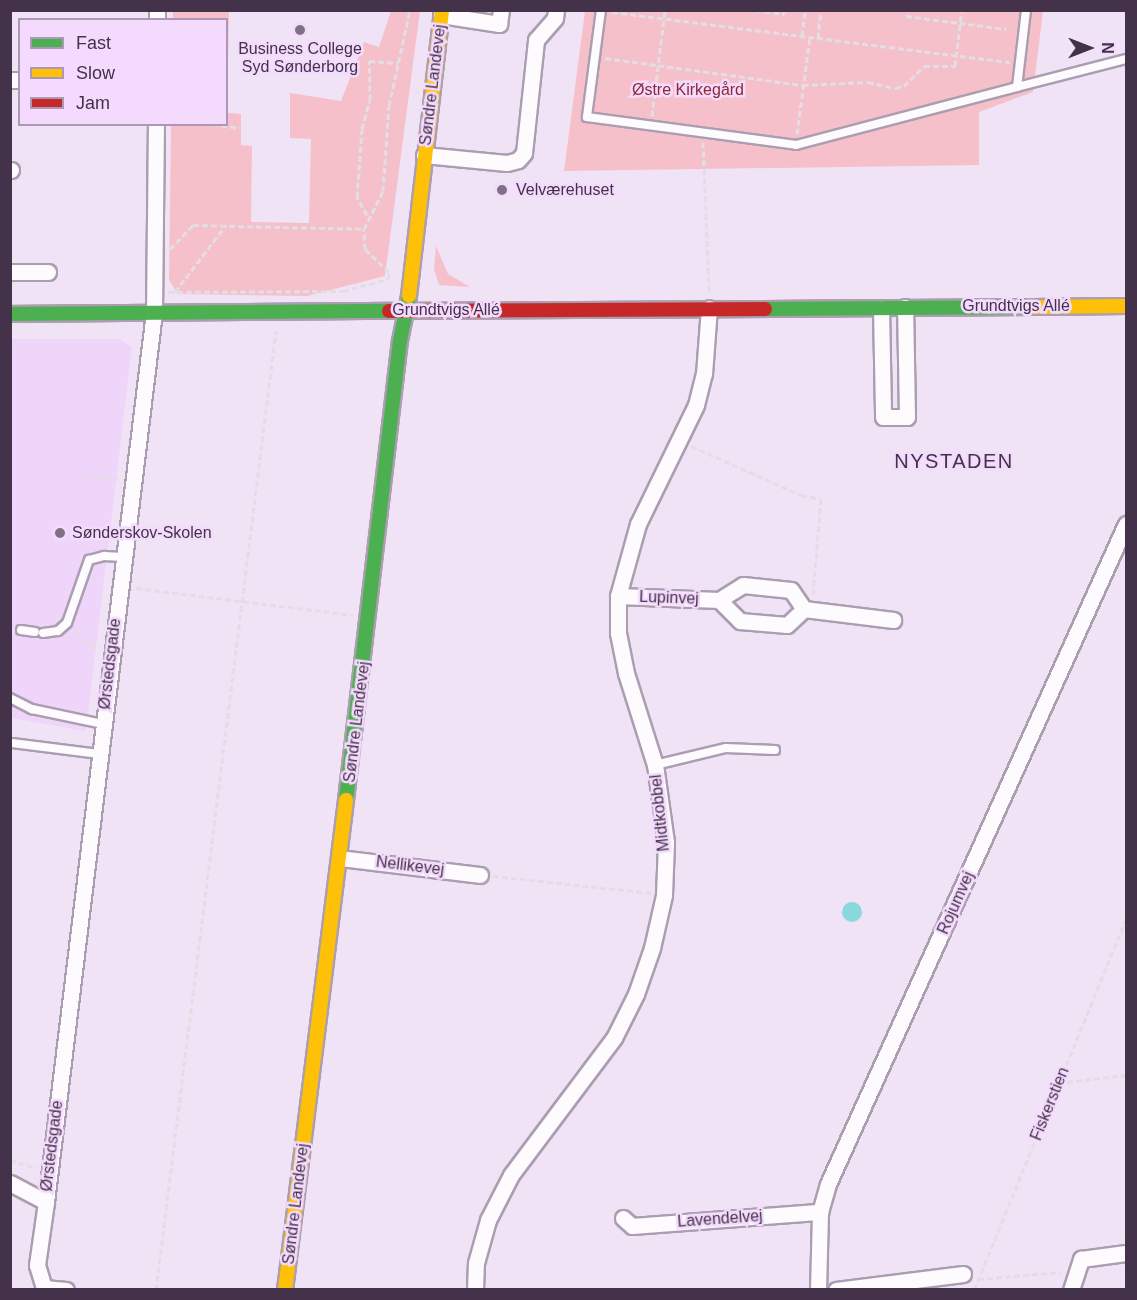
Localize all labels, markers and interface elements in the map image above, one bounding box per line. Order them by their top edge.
legend [18,18,228,126]
north arrow [1059,18,1119,78]
marker: Business College Syd Sønderborg [293,23,307,37]
street label: Søndre Landevej [416,23,450,147]
text: Fast [76,33,111,53]
place label: Business College Syd Sønderborg [238,39,362,77]
text: N [1099,42,1116,54]
text: Slow [76,63,115,83]
park label: Østre Kirkegård [632,80,744,100]
text: Jam [76,93,110,113]
place label: Velværehuset [516,180,614,200]
marker: Velværehuset [493,181,511,199]
street label: Grundtvigs Allé [962,296,1070,316]
street label: Grundtvigs Allé [392,300,500,320]
district label: NYSTADEN [894,449,1014,473]
place label: Sønderskov-Skolen [72,523,212,543]
marker: Sønderskov-Skolen [53,526,67,540]
street label: Lupinvej [639,587,699,609]
street label: Ørstedsgade [95,617,125,711]
street label: Søndre Landevej [340,660,374,784]
street label: Midtkobbel [646,774,674,852]
street label: Nellikevej [375,852,445,880]
street label: Rojumvej [934,869,978,937]
street label: Fiskerstien [1027,1065,1073,1143]
street label: Ørstedsgade [37,1099,67,1193]
street label: Søndre Landevej [279,1142,313,1266]
street label: Lavendelvej [677,1206,763,1232]

